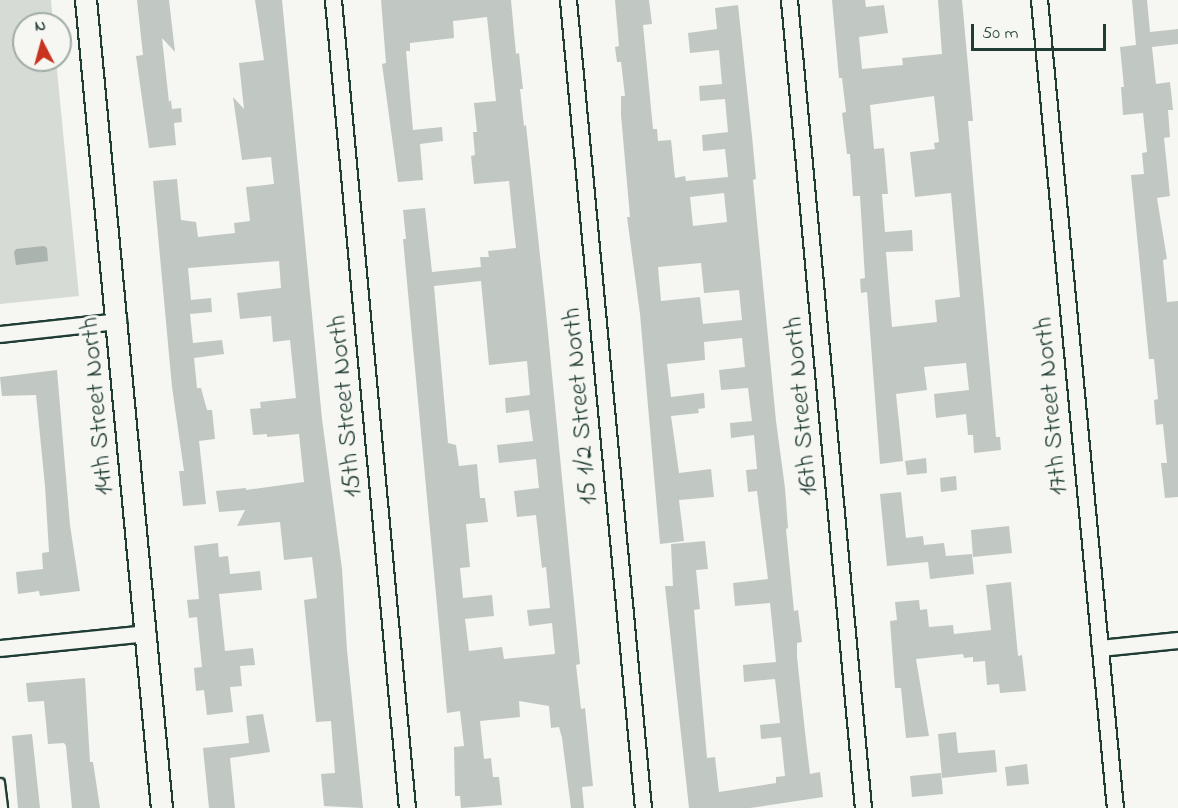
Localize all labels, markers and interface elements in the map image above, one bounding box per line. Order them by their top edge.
north arrow [12,12,72,72]
scale bar [974,12,1109,50]
text: N [34,14,47,39]
text: 50 m [982,21,1019,47]
street label: 15 1/2 Street North [558,306,606,506]
street label: 15th Street North [323,314,371,498]
street label: 16th Street North [780,315,826,497]
street label: 14th Street North [76,316,122,496]
street label: 17th Street North [1030,316,1076,496]

